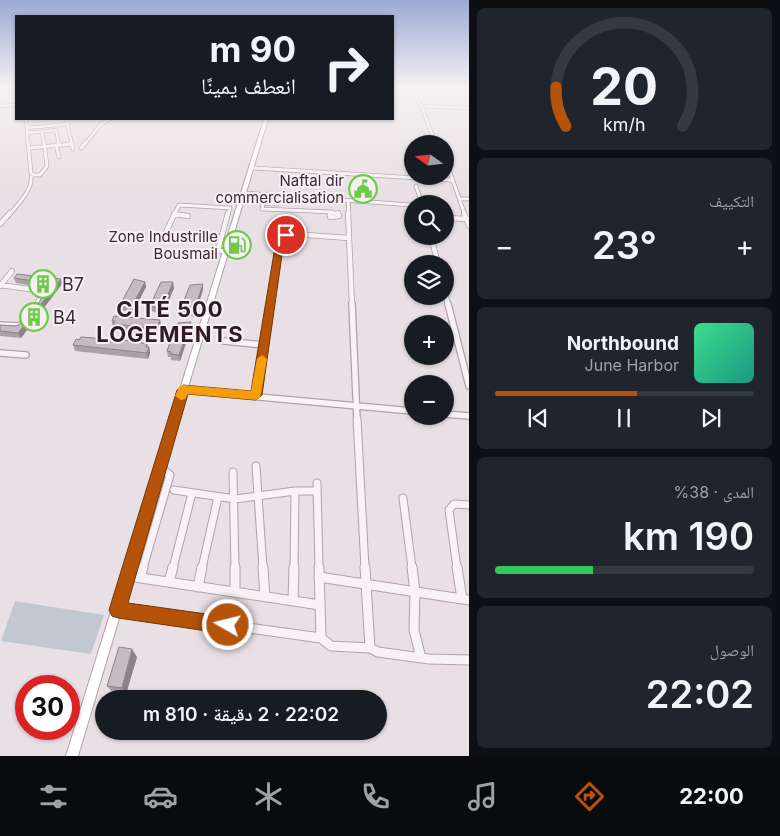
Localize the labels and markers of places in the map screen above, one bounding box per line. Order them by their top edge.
place label: Naftal dir commercialisation [215,171,344,207]
public building icon: Naftal dir commercialisation [348,174,378,204]
pin [265,214,307,256]
place label: Zone Industrille Bousmail [108,227,218,263]
fuel station icon: Zone Industrille Bousmail [222,230,252,260]
building icon: B7 [28,269,58,299]
place label: B7 [62,274,84,295]
building icon: B4 [19,302,49,332]
place label: B4 [53,307,76,328]

